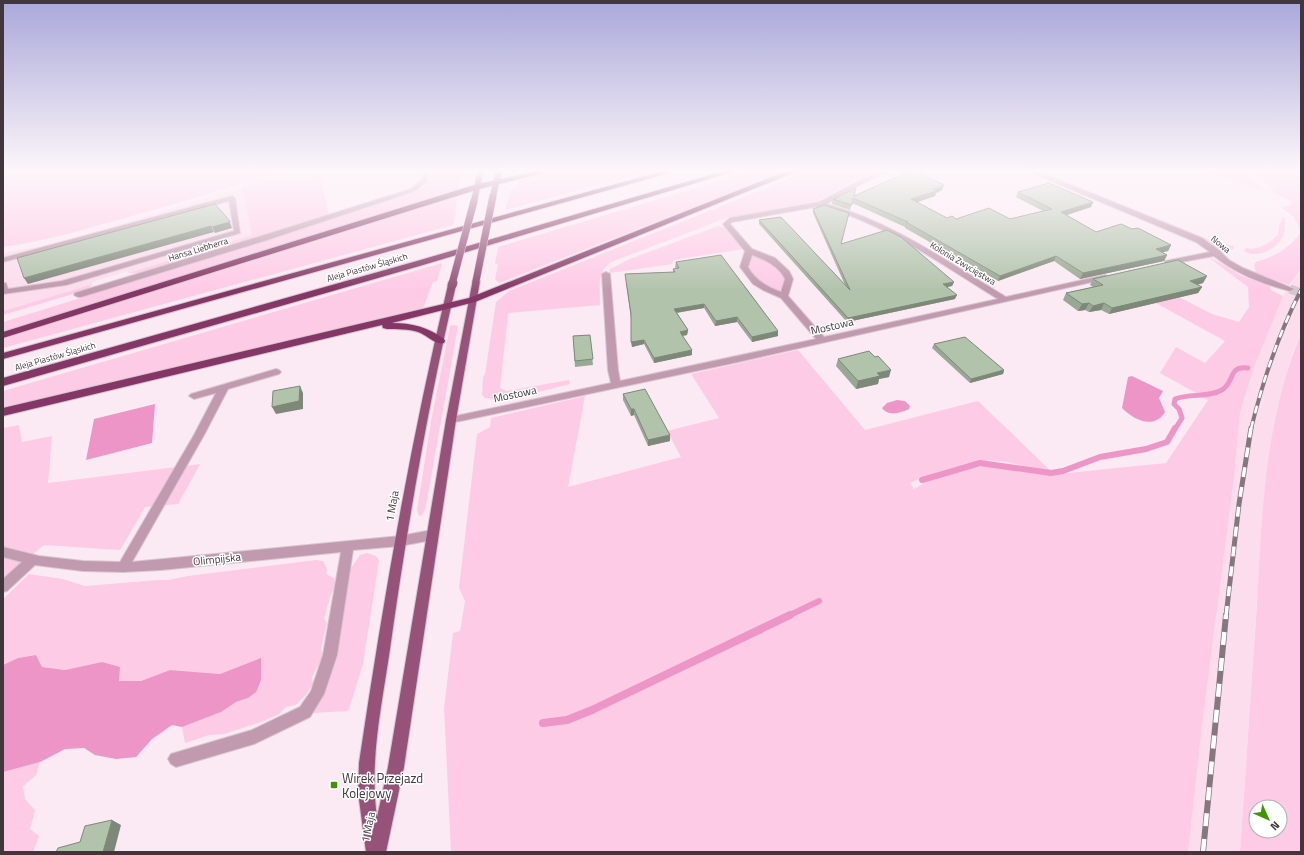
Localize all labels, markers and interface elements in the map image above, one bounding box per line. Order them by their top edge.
street label: Nowa [1208,232,1234,256]
street label: Hansa Liebherra [167,234,230,264]
street label: Kolonia Zwycięstwa [928,238,999,288]
street label: Aleja Piastów Śląskich [325,249,409,285]
street label: Mostowa [809,313,855,339]
street label: Aleja Piastów Śląskich [13,338,97,374]
street label: Mostowa [492,382,538,406]
street label: 1 Maja [381,489,403,523]
street label: Olimpijska [192,548,242,569]
place label: Wirek Przejazd Kolejowy [342,768,423,803]
marker: Wirek Przejazd Kolejowy [329,780,339,790]
north arrow [1248,799,1288,839]
street label: 1 Maja [357,810,379,844]
text: N [1267,818,1283,834]

